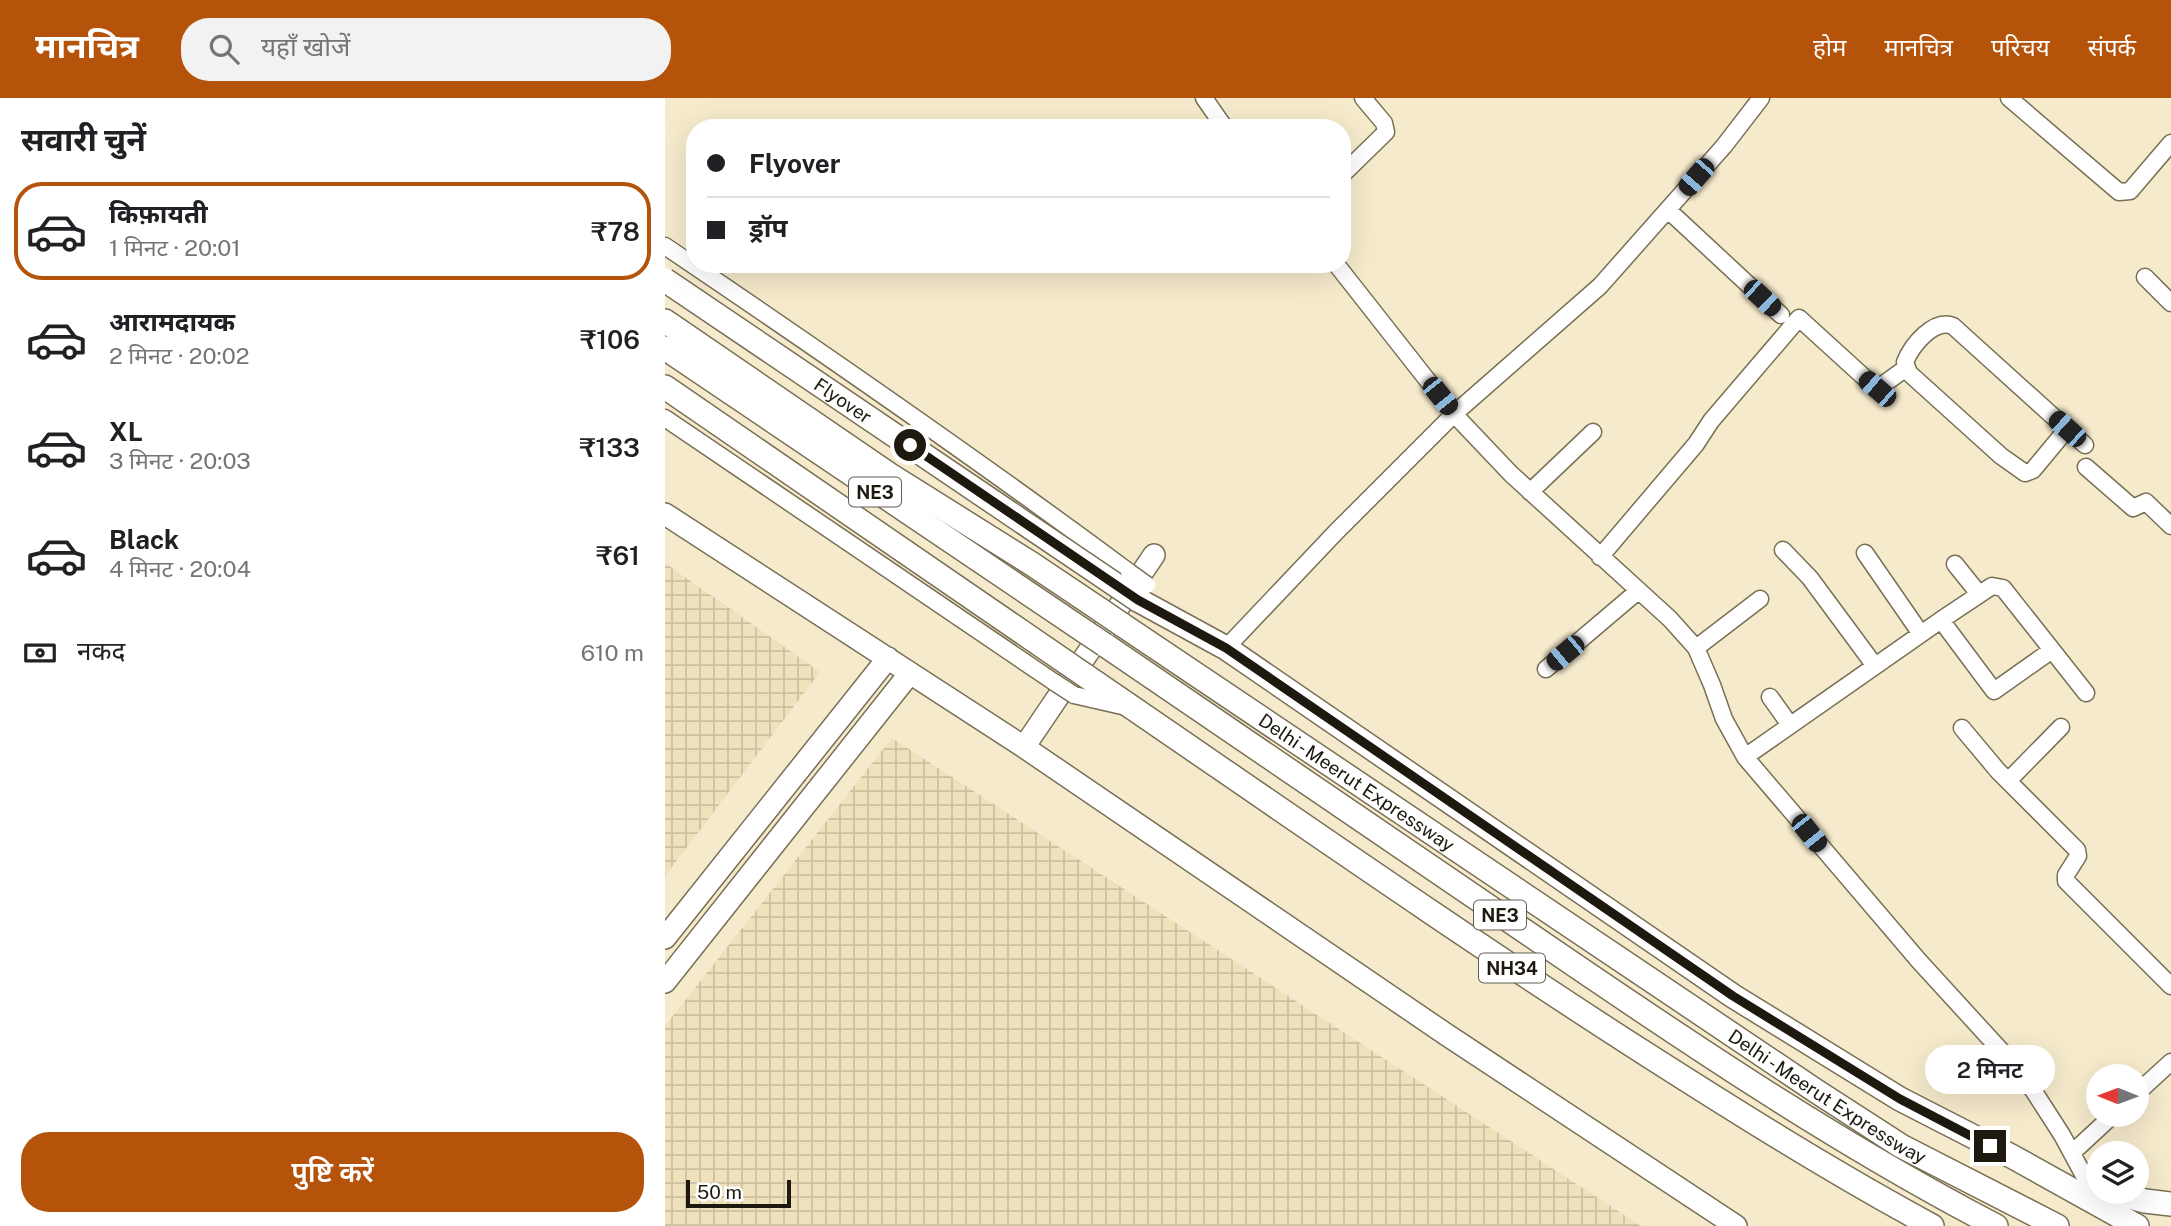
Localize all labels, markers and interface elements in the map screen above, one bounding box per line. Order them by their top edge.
search box [181,18,671,81]
text: मानचित्र [35,27,139,65]
icon: search [205,30,243,68]
text: यहाँ खोजें [261,31,350,62]
text: होम [1813,33,1846,61]
text: मानचित्र [1884,33,1953,61]
text: परिचय [1991,33,2050,61]
text: संपर्क [2088,33,2136,61]
text: सवारी चुनें [21,121,146,158]
text: Flyover [749,148,841,179]
car [1675,154,1718,200]
text: किफ़ायती [109,198,208,229]
icon: car [25,200,88,263]
text: ड्रॉप [749,212,787,243]
text: ₹78 [591,216,640,247]
text: 1 मिनट · 20:01 [109,234,241,261]
car [1740,276,1785,320]
text: आरामदायक [109,306,235,337]
icon: car [25,308,88,371]
text: ₹106 [580,324,640,355]
text: 2 मिनट · 20:02 [109,342,249,369]
car [1855,367,1900,411]
street label: Flyover [810,373,876,428]
car [1419,373,1462,419]
car [2045,407,2090,451]
icon: car [25,416,88,479]
text: XL [109,416,143,447]
route start [894,429,926,461]
text: ₹133 [579,432,640,463]
text: 3 मिनट · 20:03 [109,447,251,474]
road number: NE3 [849,478,901,506]
icon: car [25,524,88,587]
text: Black [109,524,179,555]
text: ₹61 [596,540,640,571]
text: 4 मिनट · 20:04 [109,555,251,582]
car [1543,631,1588,675]
icon: cash [21,634,59,672]
text: नकद [77,635,125,666]
text: 610 m [581,639,644,666]
street label: Delhi - Meerut Expressway [1255,709,1459,856]
car [1788,810,1831,856]
road number: NE3 [1474,900,1526,930]
road number: NH34 [1479,954,1545,982]
street label: Delhi - Meerut Expressway [1724,1025,1930,1168]
callout: 2 मिनट [1925,1044,2055,1094]
text: 2 मिनट [1957,1056,2023,1083]
north arrow [2086,1064,2149,1127]
map controls [2086,1064,2149,1204]
route end [1974,1130,2006,1162]
button: पुष्टि करें [21,1132,644,1212]
button: layers [2086,1141,2149,1204]
scale bar [686,1177,791,1209]
text: 50 m [697,1181,742,1203]

